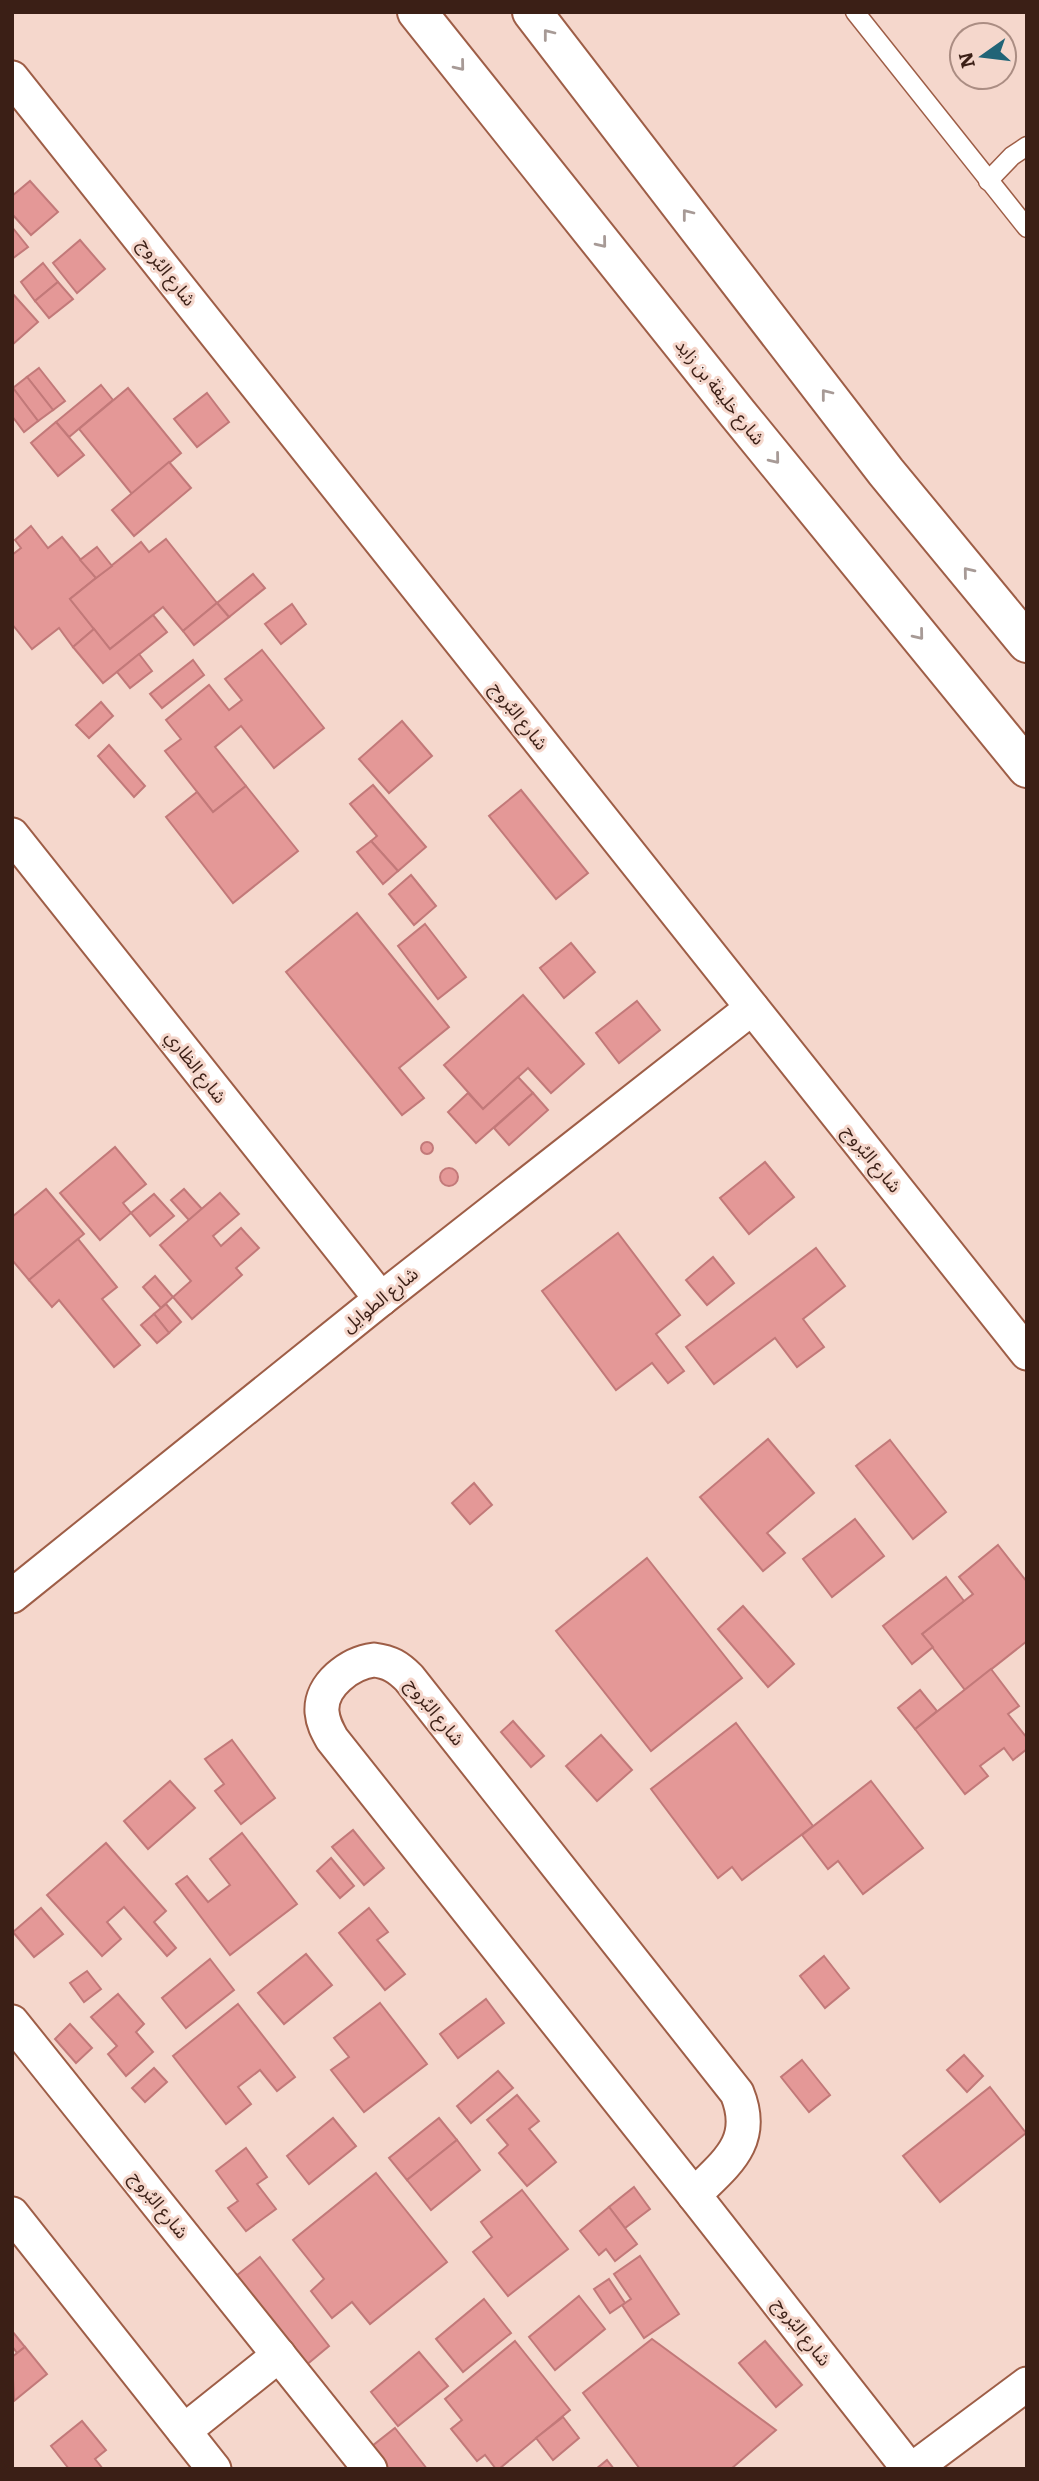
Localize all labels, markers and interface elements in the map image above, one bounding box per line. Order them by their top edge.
north arrow [948,21,1018,91]
one-way arrow [544,29,557,41]
text: N [950,49,981,71]
one-way arrow [452,57,464,70]
one-way arrow [683,209,695,222]
street label: شارع البُروج [131,231,204,312]
one-way arrow [593,236,606,248]
street label: شارع خليفة بن زايد [668,332,772,451]
one-way arrow [821,390,834,402]
one-way arrow [767,451,779,464]
one-way arrow [964,567,976,580]
one-way arrow [910,628,923,640]
street label: شارع البُروج [483,675,556,756]
street label: شارع الظاري [159,1024,234,1109]
street label: شارع البُروج [836,1118,909,1199]
street label: شارع الطوايل [335,1259,424,1340]
street label: شارع البُروج [399,1671,472,1752]
street label: شارع البُروج [123,2164,196,2245]
street label: شارع البُروج [766,2291,839,2372]

